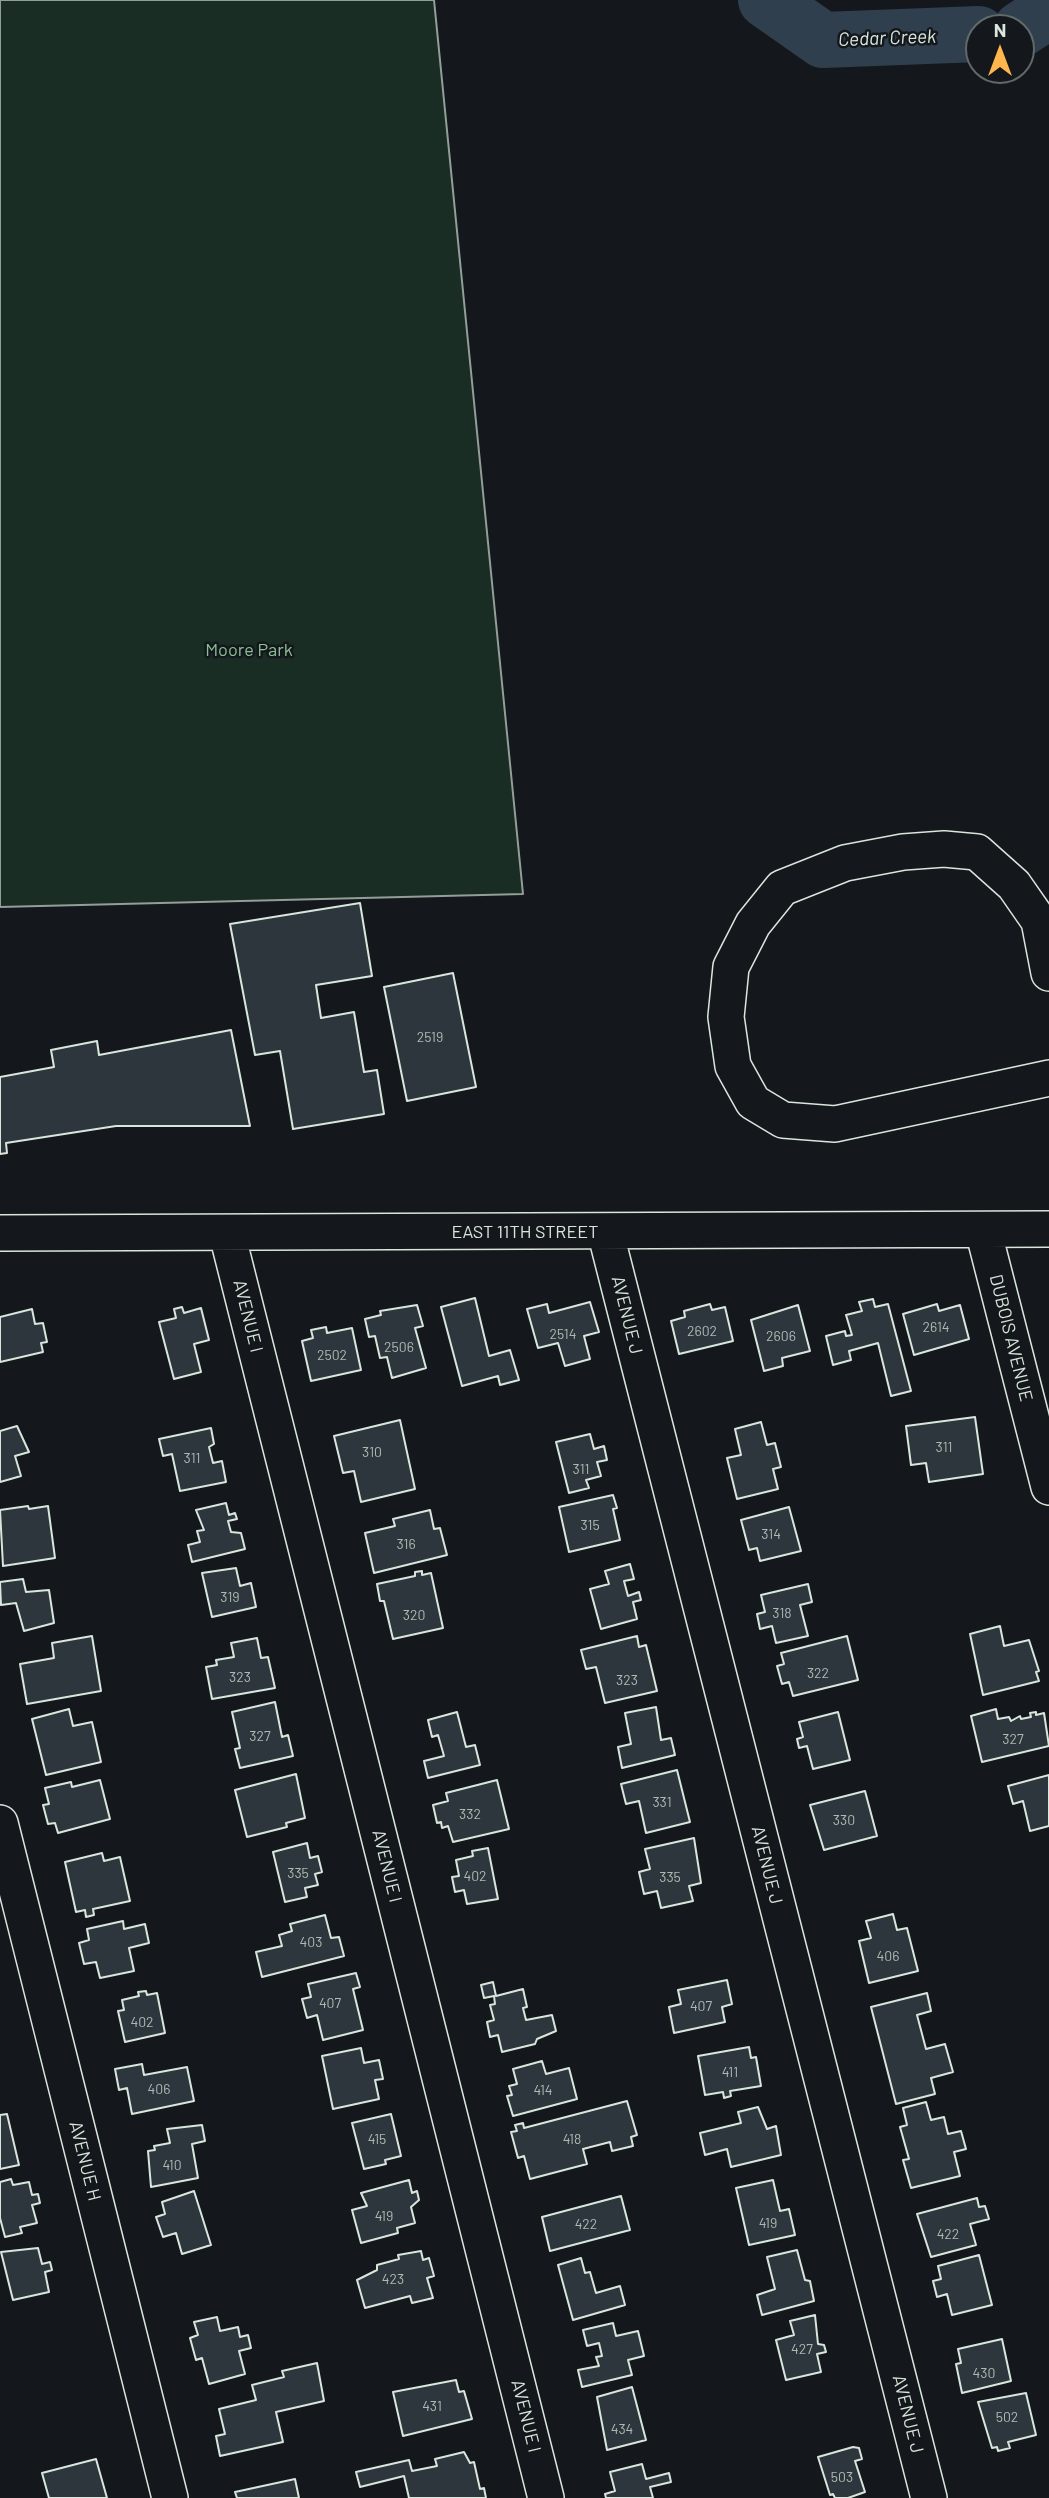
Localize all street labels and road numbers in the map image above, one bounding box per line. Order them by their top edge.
street label: EAST 11TH STREET [452,1221,598,1243]
street label: DUBOIS AVENUE [985,1272,1037,1404]
street label: AVENUE J [607,1274,647,1356]
street label: AVENUE I [229,1277,267,1355]
street label: AVENUE J [747,1824,787,1906]
street label: AVENUE I [368,1827,406,1905]
street label: AVENUE H [65,2119,105,2203]
street label: AVENUE J [888,2373,928,2455]
street label: AVENUE I [507,2377,545,2455]

